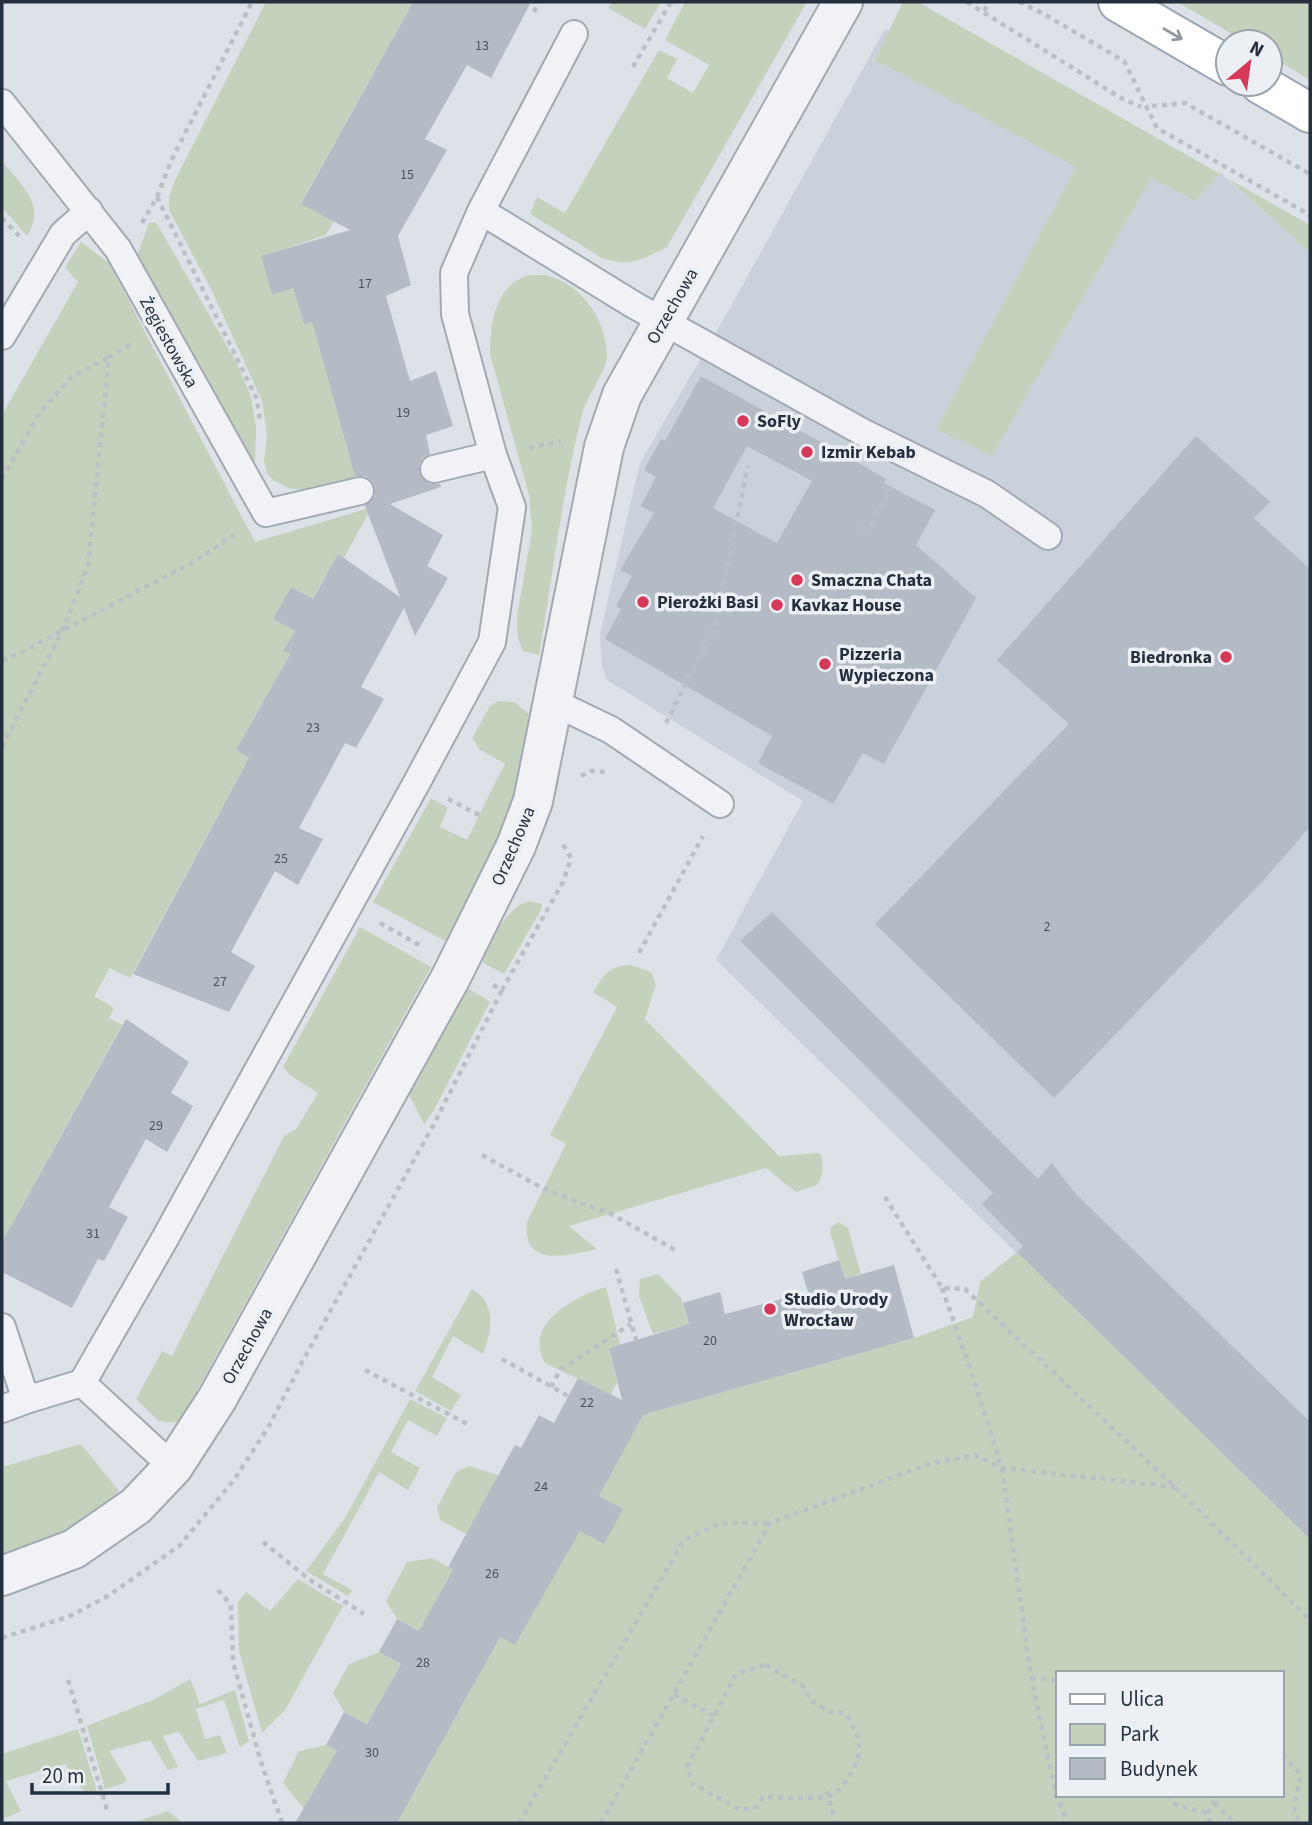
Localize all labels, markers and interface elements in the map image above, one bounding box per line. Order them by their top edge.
one-way arrow [1163,27,1183,41]
north arrow [1214,28,1284,98]
text: N [1244,35,1269,64]
house number: 13 [475,36,489,56]
house number: 15 [400,165,414,185]
street label: Orzechowa [641,264,704,349]
house number: 17 [358,274,372,294]
street label: Żegiestowska [133,292,204,393]
house number: 19 [396,403,410,423]
place label: SoFly [757,409,802,434]
marker: SoFly [735,413,751,429]
place label: Izmir Kebab [821,440,916,465]
marker: Izmir Kebab [799,444,815,460]
place label: Smaczna Chata [811,568,932,593]
marker: Smaczna Chata [789,572,805,588]
place label: Pierożki Basi [657,590,759,615]
place label: Kavkaz House [791,593,902,618]
marker: Pierożki Basi [635,594,651,610]
marker: Kavkaz House [769,597,785,613]
place label: Pizzeria Wypieczona [839,642,934,688]
place label: Biedronka [1130,645,1212,670]
marker: Biedronka [1218,649,1234,665]
marker: Pizzeria Wypieczona [817,656,833,672]
house number: 23 [306,718,320,738]
street label: Orzechowa [486,803,541,890]
house number: 25 [274,849,288,869]
house number: 2 [1044,917,1051,937]
house number: 27 [213,972,227,992]
house number: 29 [149,1116,163,1136]
house number: 31 [86,1224,100,1244]
place label: Studio Urody Wrocław [784,1287,889,1333]
marker: Studio Urody Wrocław [762,1301,778,1317]
street label: Orzechowa [216,1303,279,1389]
house number: 20 [703,1331,717,1351]
house number: 22 [580,1393,594,1413]
house number: 24 [534,1477,548,1497]
house number: 26 [485,1564,499,1584]
house number: 28 [416,1653,430,1673]
legend [1056,1671,1284,1797]
text: Ulica [1120,1684,1164,1714]
text: Park [1120,1719,1160,1749]
house number: 30 [365,1743,379,1763]
scale bar [32,1752,168,1796]
text: Budynek [1120,1754,1198,1784]
text: 20 m [42,1761,84,1791]

